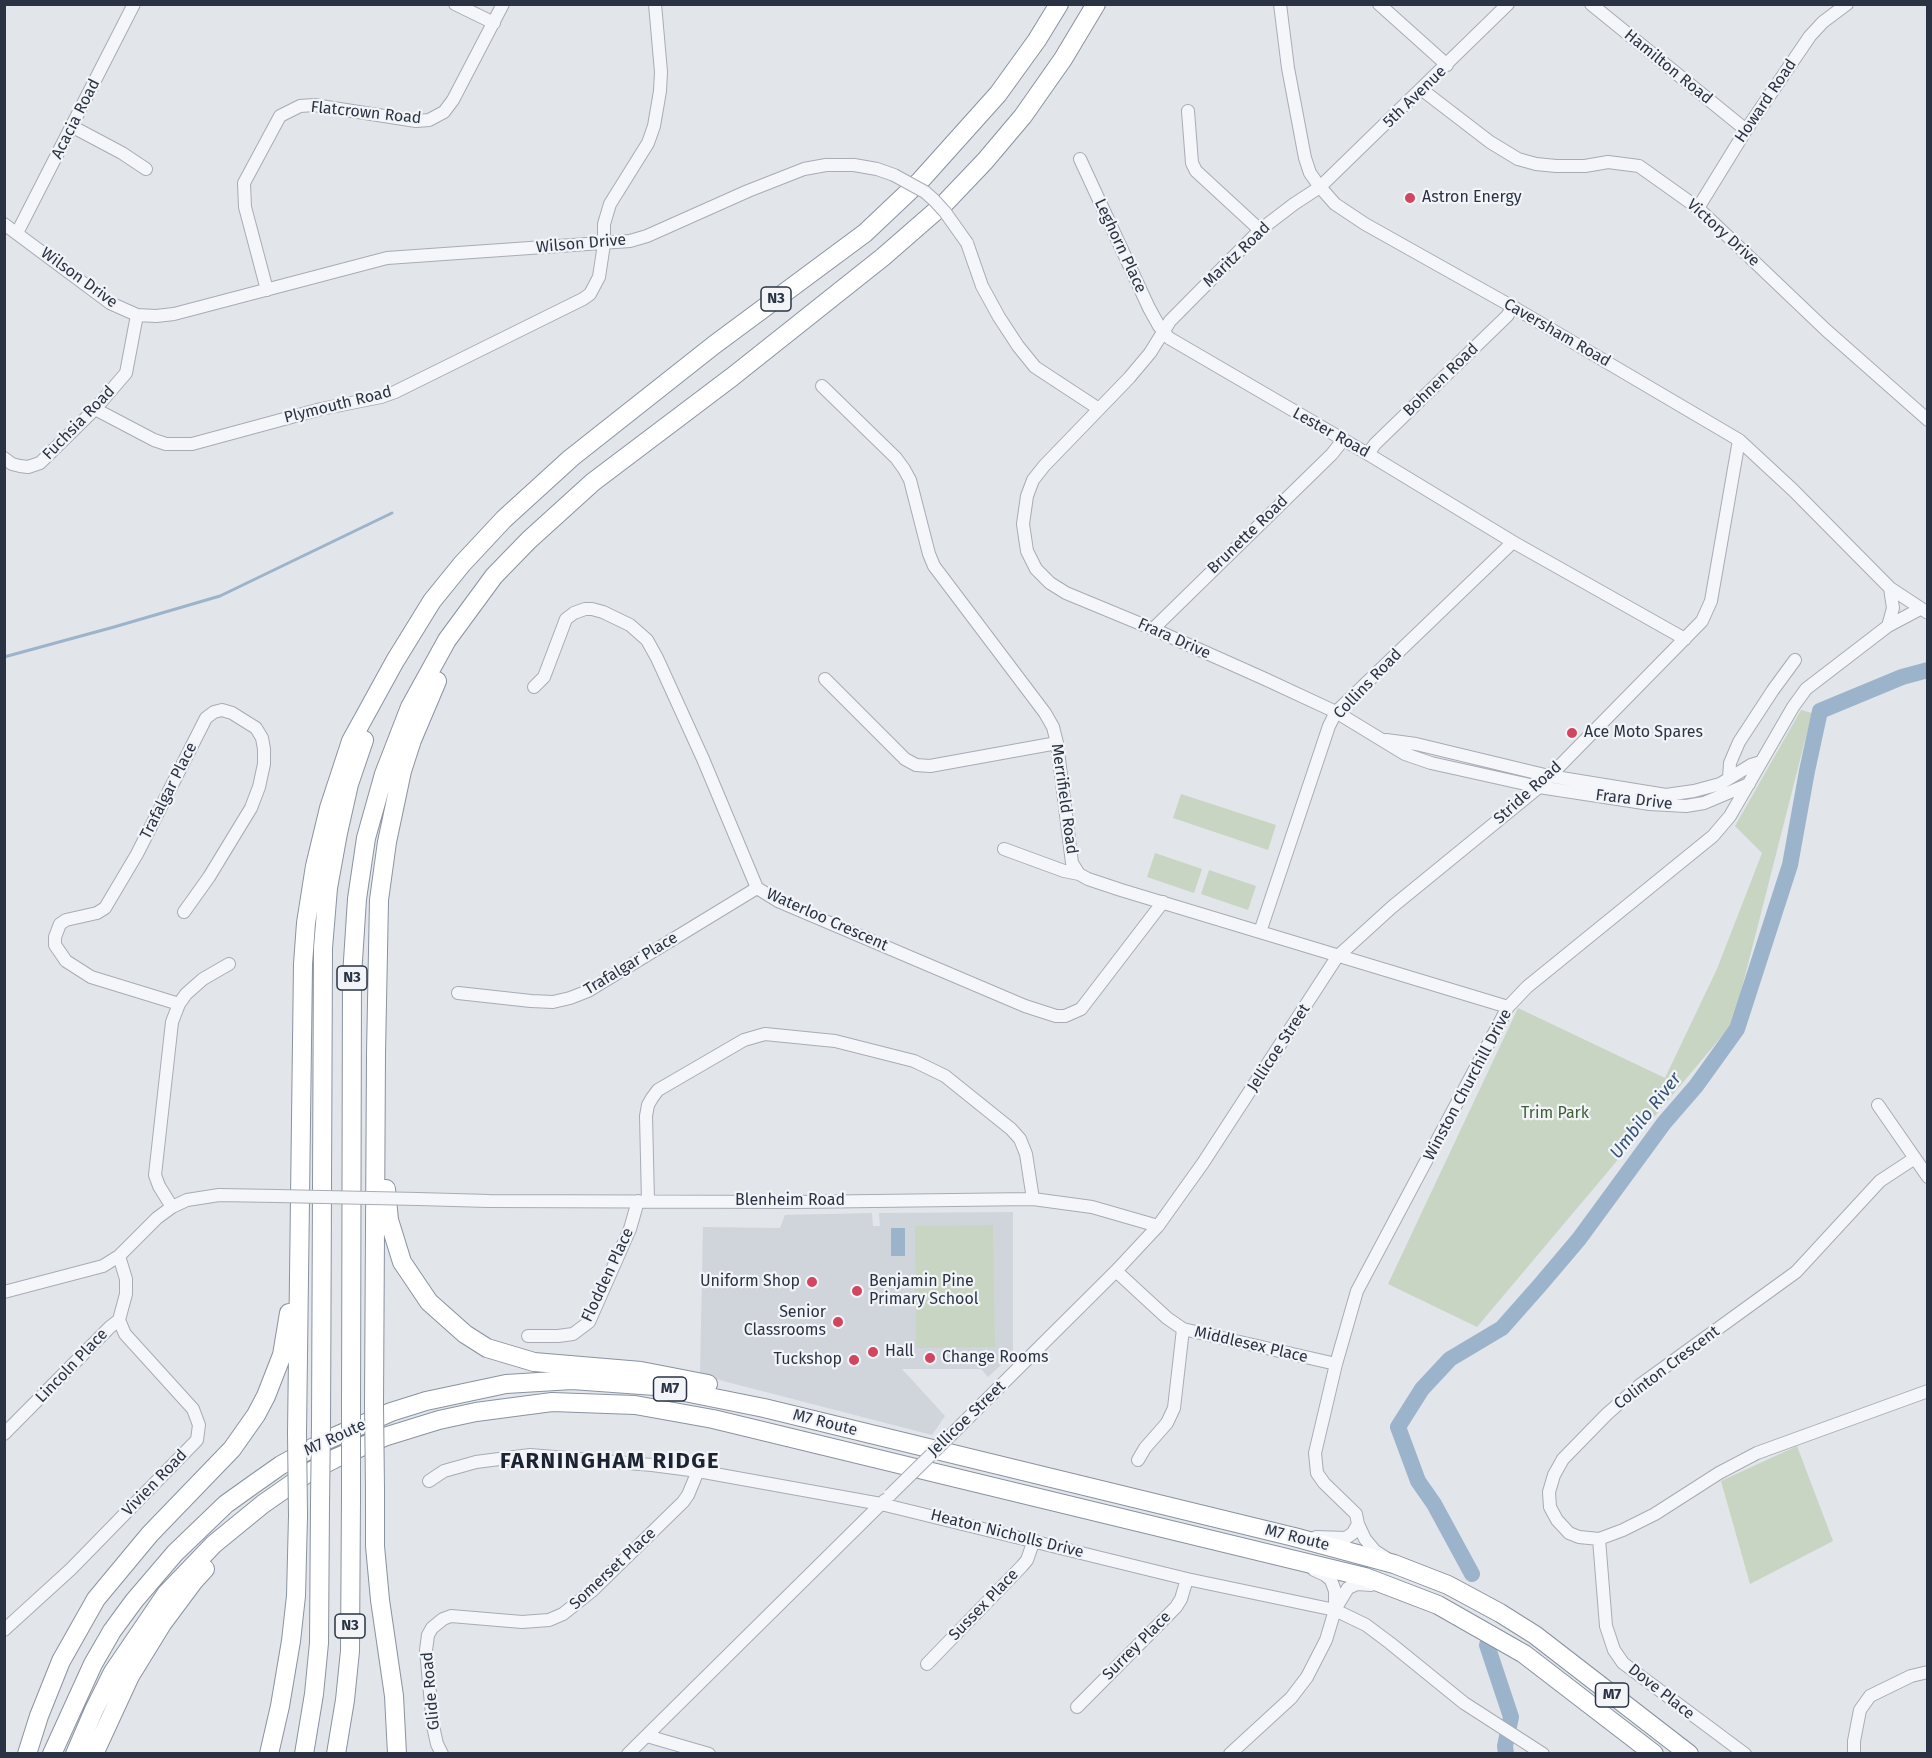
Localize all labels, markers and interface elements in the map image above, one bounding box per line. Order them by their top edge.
street label: Hamilton Road [1620,26,1716,108]
street label: Howard Road [1731,56,1801,146]
street label: 5th Avenue [1379,62,1451,132]
street label: Acacia Road [48,76,104,162]
street label: Flatcrown Road [310,98,422,128]
place label: Astron Energy [1422,188,1522,208]
marker: Astron Energy [1403,191,1417,205]
street label: Victory Drive [1682,195,1764,271]
street label: Leghorn Place [1090,196,1150,296]
street label: Maritz Road [1199,218,1275,292]
street label: Wilson Drive [535,230,627,258]
street label: Wilson Drive [37,244,121,312]
road number: N3 [761,287,791,311]
street label: Caversham Road [1500,295,1614,371]
street label: Bohnen Road [1399,339,1483,421]
street label: Fuchsia Road [39,382,119,464]
street label: Plymouth Road [282,382,394,428]
street label: Lester Road [1289,404,1373,462]
street label: Brunette Road [1204,492,1292,578]
street label: Frara Drive [1135,614,1213,664]
street label: Collins Road [1330,645,1406,723]
place label: Ace Moto Spares [1584,723,1703,743]
marker: Ace Moto Spares [1565,726,1579,740]
street label: Trafalgar Place [136,739,202,843]
street label: Merrifield Road [1047,743,1081,855]
street label: Stride Road [1490,758,1566,828]
street label: Frara Drive [1594,786,1674,814]
street label: Waterloo Crescent [763,885,891,955]
street label: Trafalgar Place [581,928,681,1000]
road number: N3 [337,966,367,990]
street label: Jellicoe Street [1244,1001,1314,1095]
street label: Winston Churchill Drive [1420,1006,1516,1164]
water label: Umbilo River [1606,1069,1686,1163]
park label: Trim Park [1521,1104,1589,1124]
street label: Blenheim Road [735,1191,845,1211]
street label: Flodden Place [578,1225,638,1325]
place label: Uniform Shop [700,1272,800,1292]
place label: Benjamin Pine Primary School [869,1272,978,1310]
marker: Uniform Shop [805,1275,819,1289]
marker: Benjamin Pine Primary School [850,1284,864,1298]
place label: Senior Classrooms [744,1303,826,1341]
marker: Senior Classrooms [831,1315,845,1329]
street label: Colinton Crescent [1611,1322,1723,1414]
street label: Middlesex Place [1192,1323,1310,1367]
street label: Lincoln Place [32,1325,112,1407]
place label: Hall [885,1342,914,1362]
marker: Hall [866,1345,880,1359]
place label: Change Rooms [942,1348,1049,1368]
place label: Tuckshop [774,1350,842,1370]
marker: Change Rooms [923,1351,937,1365]
marker: Tuckshop [847,1353,861,1367]
road number: M7 [654,1377,686,1401]
street label: Jellicoe Street [924,1377,1010,1461]
street label: M7 Route [791,1406,859,1440]
street label: M7 Route [301,1415,369,1461]
street label: Vivien Road [119,1446,191,1520]
district label: FARNINGHAM RIDGE [500,1449,720,1475]
street label: Heaton Nicholls Drive [928,1506,1086,1562]
street label: M7 Route [1263,1521,1331,1555]
street label: Somerset Place [566,1524,660,1614]
street label: Sussex Place [945,1565,1023,1645]
street label: Surrey Place [1099,1608,1175,1684]
road number: N3 [335,1614,365,1638]
street label: Glide Road [418,1651,444,1731]
street label: Dove Place [1624,1660,1698,1724]
road number: M7 [1596,1683,1628,1707]

